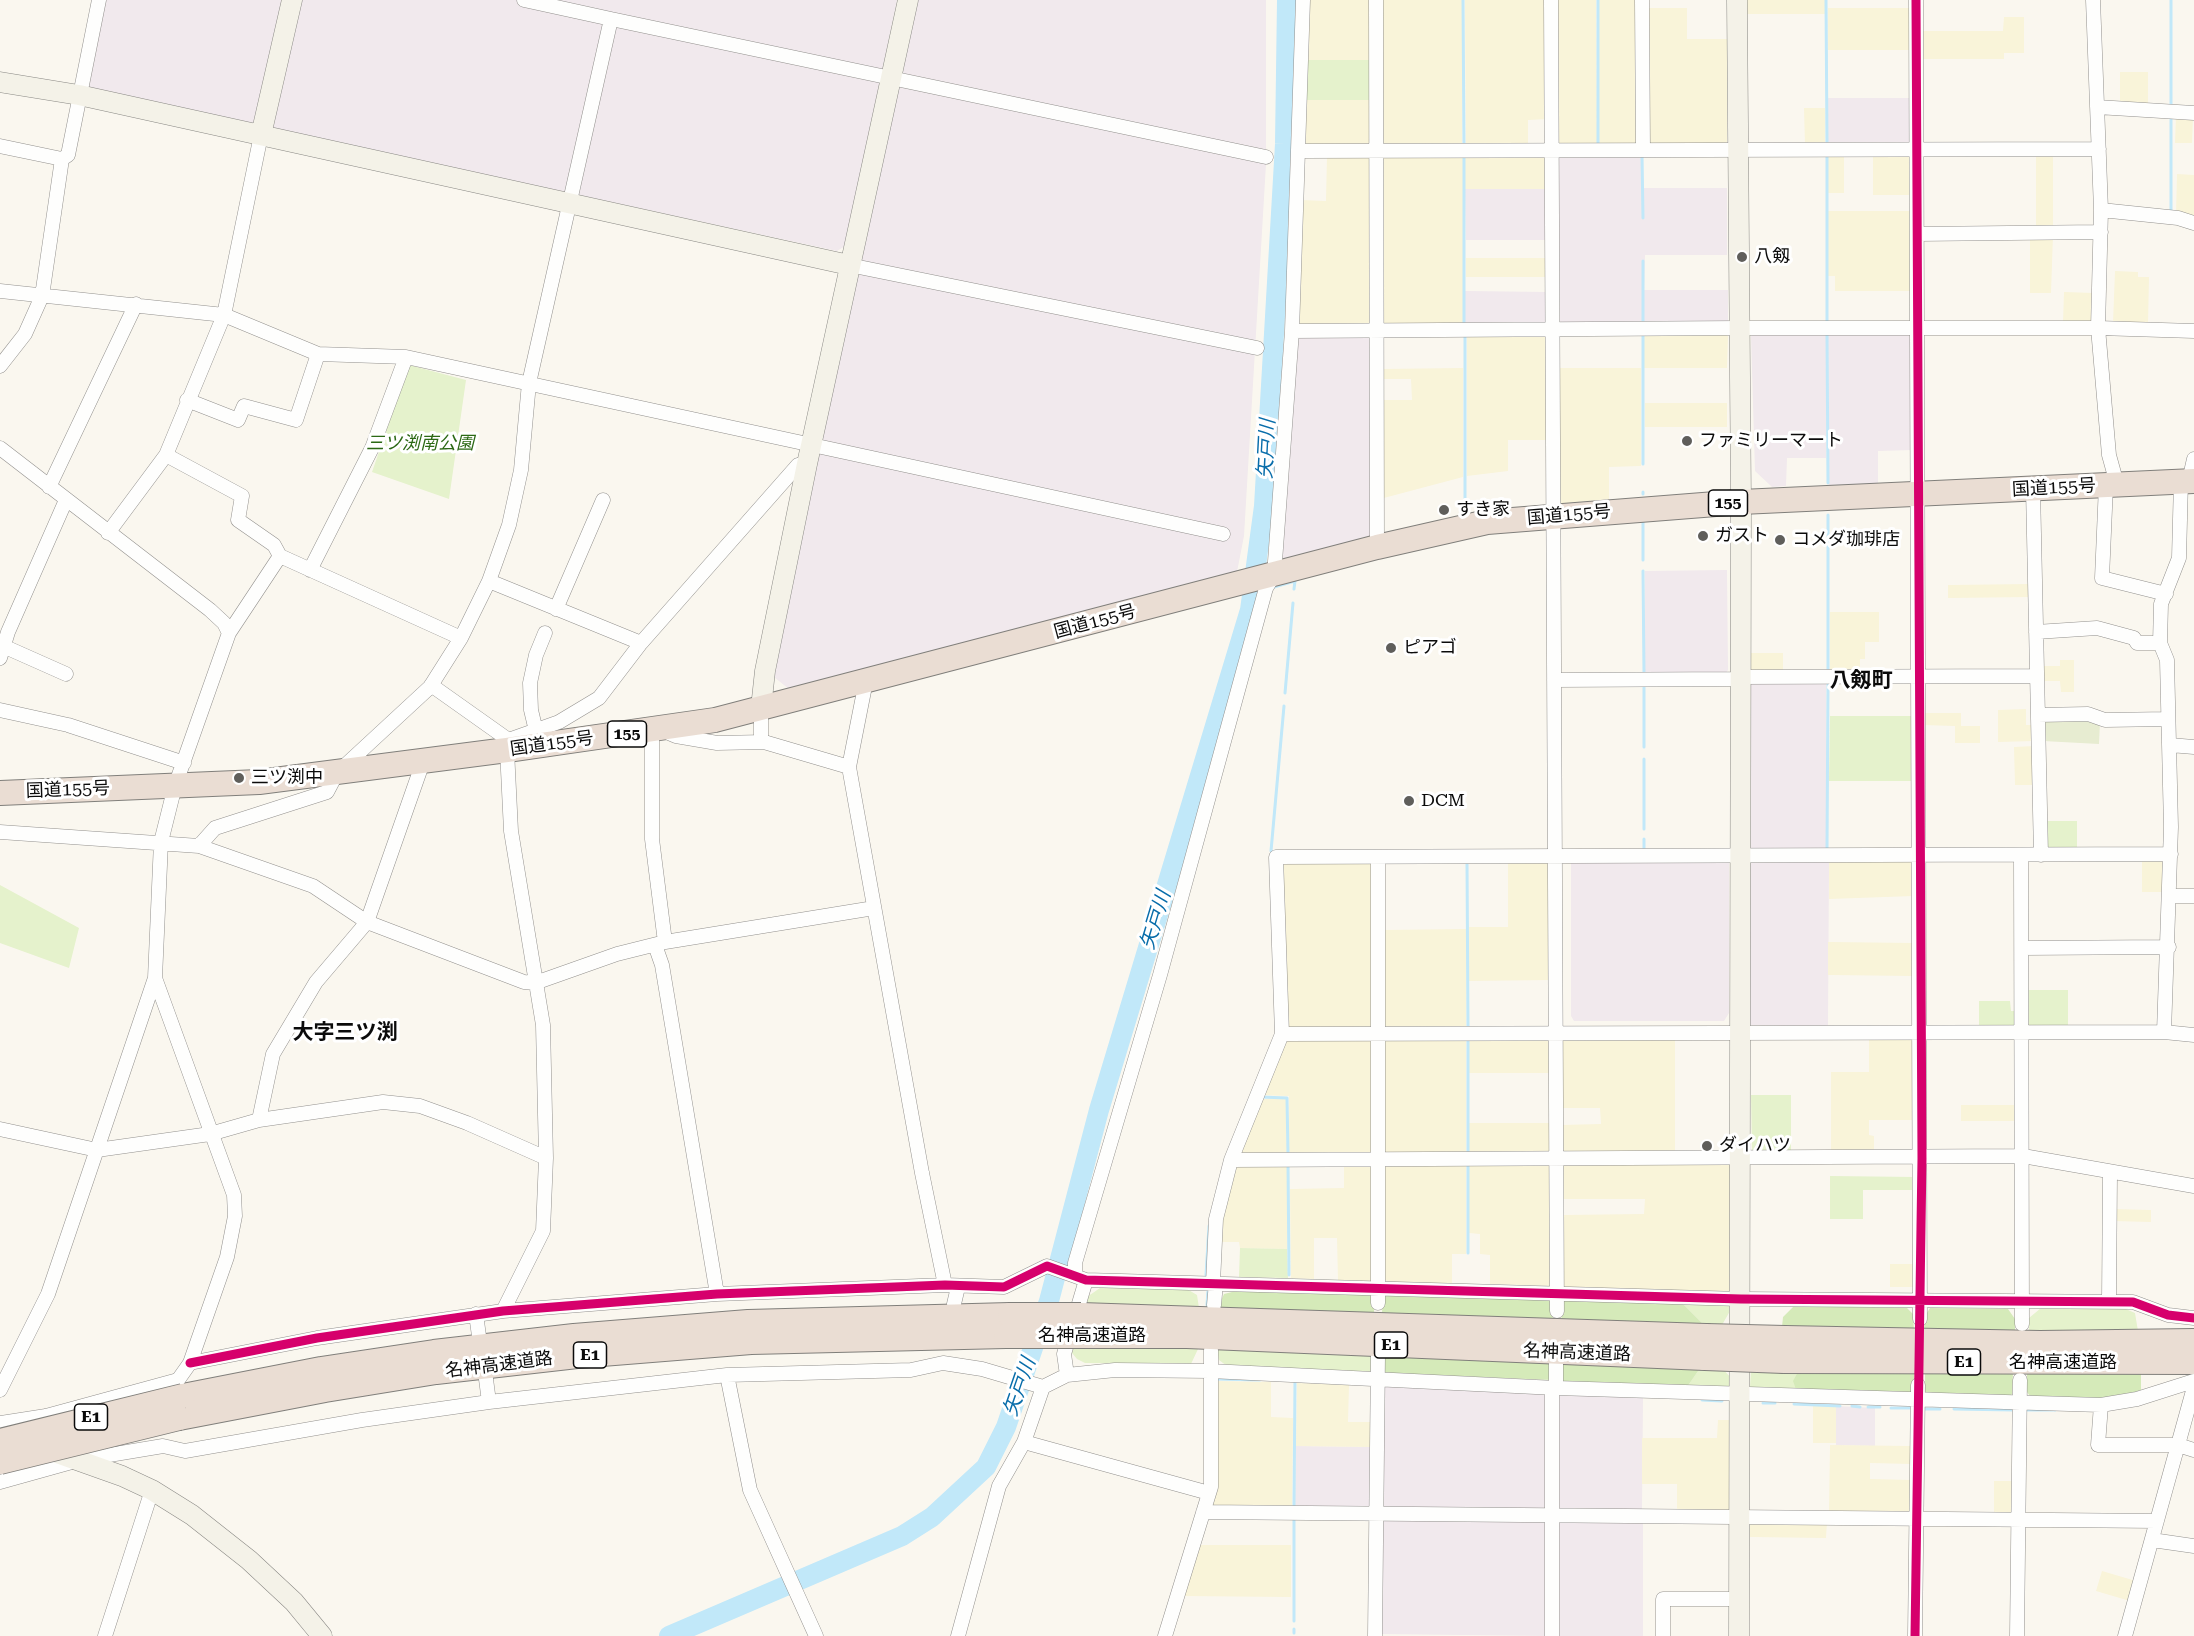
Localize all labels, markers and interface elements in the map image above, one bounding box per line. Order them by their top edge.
place label: 八剱 [1754,246,1790,268]
marker: 八剱 [1735,250,1749,264]
water label: 矢戸川 [1253,418,1281,480]
place label: ファミリーマート [1699,430,1843,452]
park label: 三ツ渕南公園 [366,433,474,455]
marker: ファミリーマート [1680,434,1694,448]
street label: 国道155号 [2011,475,2097,501]
road number: 155 [1708,490,1748,516]
place label: すき家 [1456,499,1510,521]
street label: 国道155号 [1526,501,1612,529]
marker: すき家 [1437,503,1451,517]
place label: ガスト [1715,525,1769,547]
marker: ガスト [1696,529,1710,543]
place label: コメダ珈琲店 [1792,529,1900,551]
marker: コメダ珈琲店 [1773,533,1787,547]
street label: 国道155号 [1052,601,1138,643]
place label: ピアゴ [1403,637,1457,659]
marker: ピアゴ [1384,641,1398,655]
district label: 八剱町 [1830,668,1892,694]
road number: 155 [608,721,646,747]
street label: 国道155号 [509,727,595,761]
place label: 三ツ渕中 [251,767,323,789]
marker: 三ツ渕中 [232,771,246,785]
street label: 国道155号 [26,778,110,802]
place label: DCM [1421,790,1465,812]
marker: DCM [1402,794,1416,808]
water label: 矢戸川 [1136,888,1176,952]
district label: 大字三ツ渕 [293,1020,397,1046]
place label: ダイハツ [1719,1135,1791,1157]
marker: ダイハツ [1700,1139,1714,1153]
street label: 名神高速道路 [1038,1325,1146,1347]
road number: E1 [1374,1332,1408,1358]
street label: 名神高速道路 [1523,1340,1631,1366]
road number: E1 [574,1342,606,1368]
street label: 名神高速道路 [444,1348,554,1382]
road number: E1 [1948,1349,1980,1375]
street label: 名神高速道路 [2009,1352,2117,1374]
water label: 矢戸川 [999,1355,1041,1419]
road number: E1 [74,1404,107,1430]

